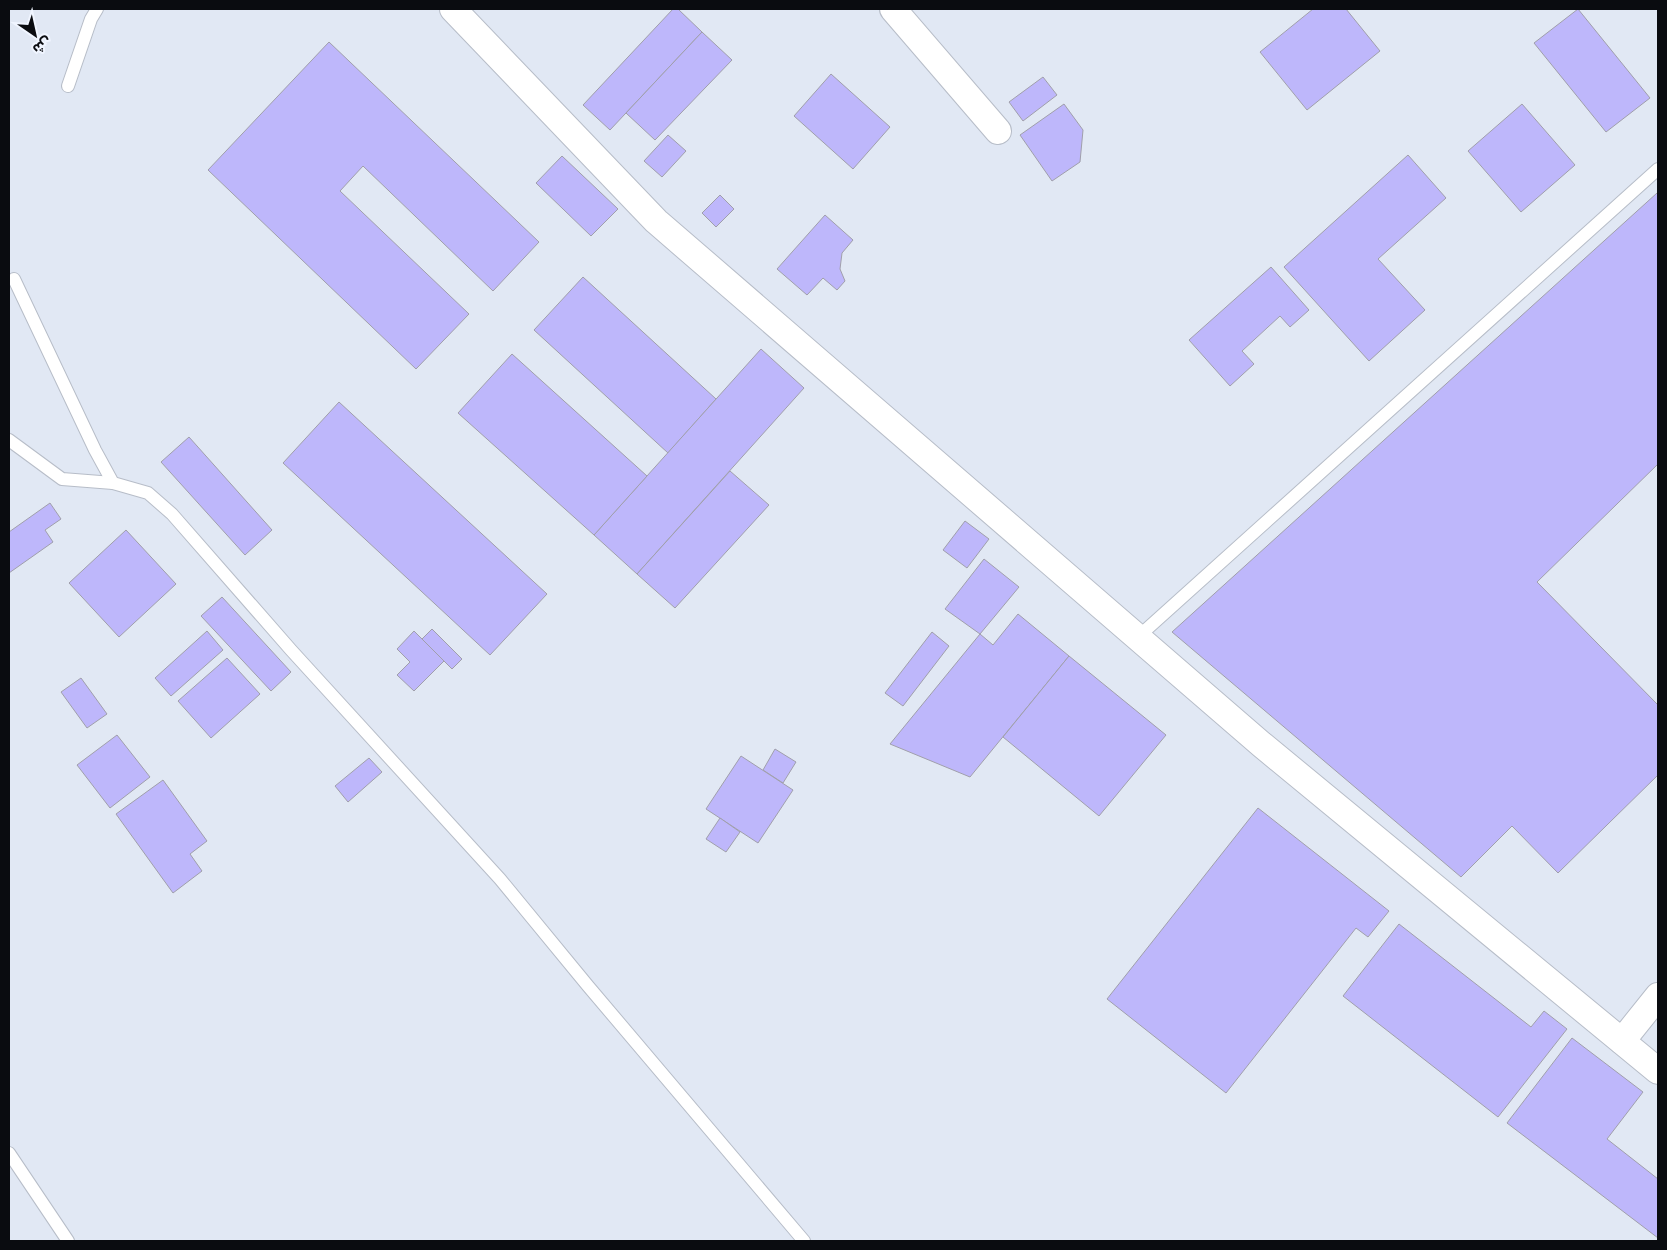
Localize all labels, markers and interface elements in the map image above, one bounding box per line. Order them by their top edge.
north arrow [10,10,60,60]
text: ش [30,34,55,59]

